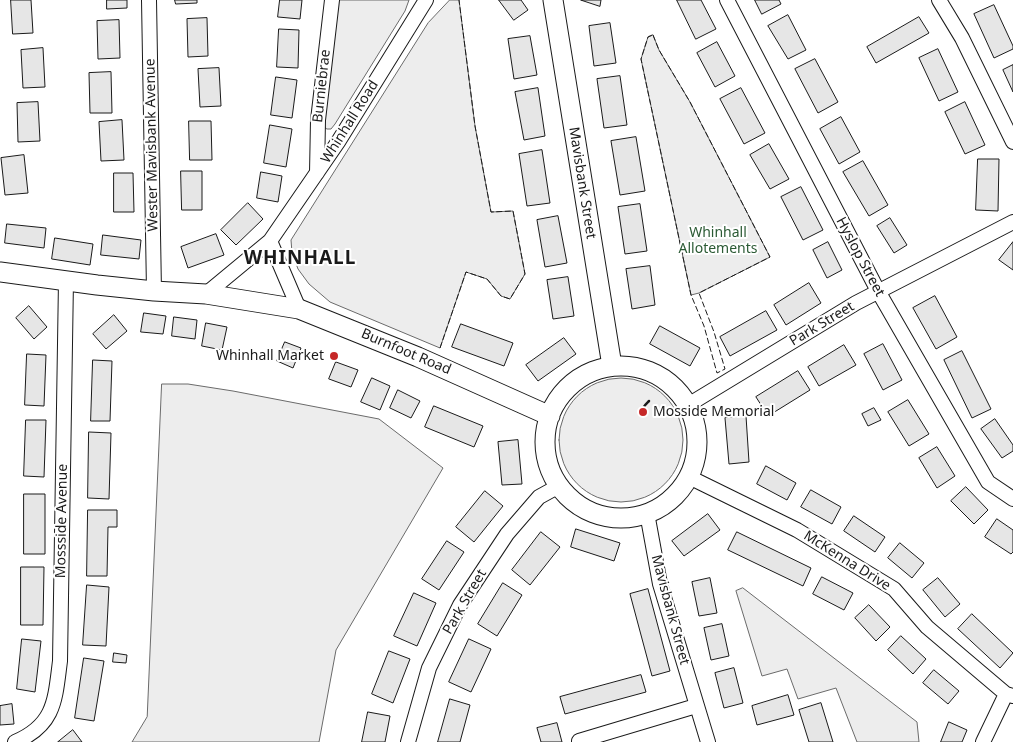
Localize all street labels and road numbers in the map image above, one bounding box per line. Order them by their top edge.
street label: Burniebrae [310,49,334,123]
street label: Wester Mavisbank Avenue [142,58,162,232]
street label: Whinhall Road [318,77,382,167]
street label: Mavisbank Street [565,126,599,240]
street label: Hyslop Street [832,214,888,300]
street label: Park Street [787,298,857,350]
street label: Burnfoot Road [358,325,454,379]
street label: Mossside Avenue [53,464,71,578]
street label: McKenna Drive [800,528,894,594]
street label: Mavisbank Street [647,553,693,667]
street label: Park Street [440,566,490,638]

